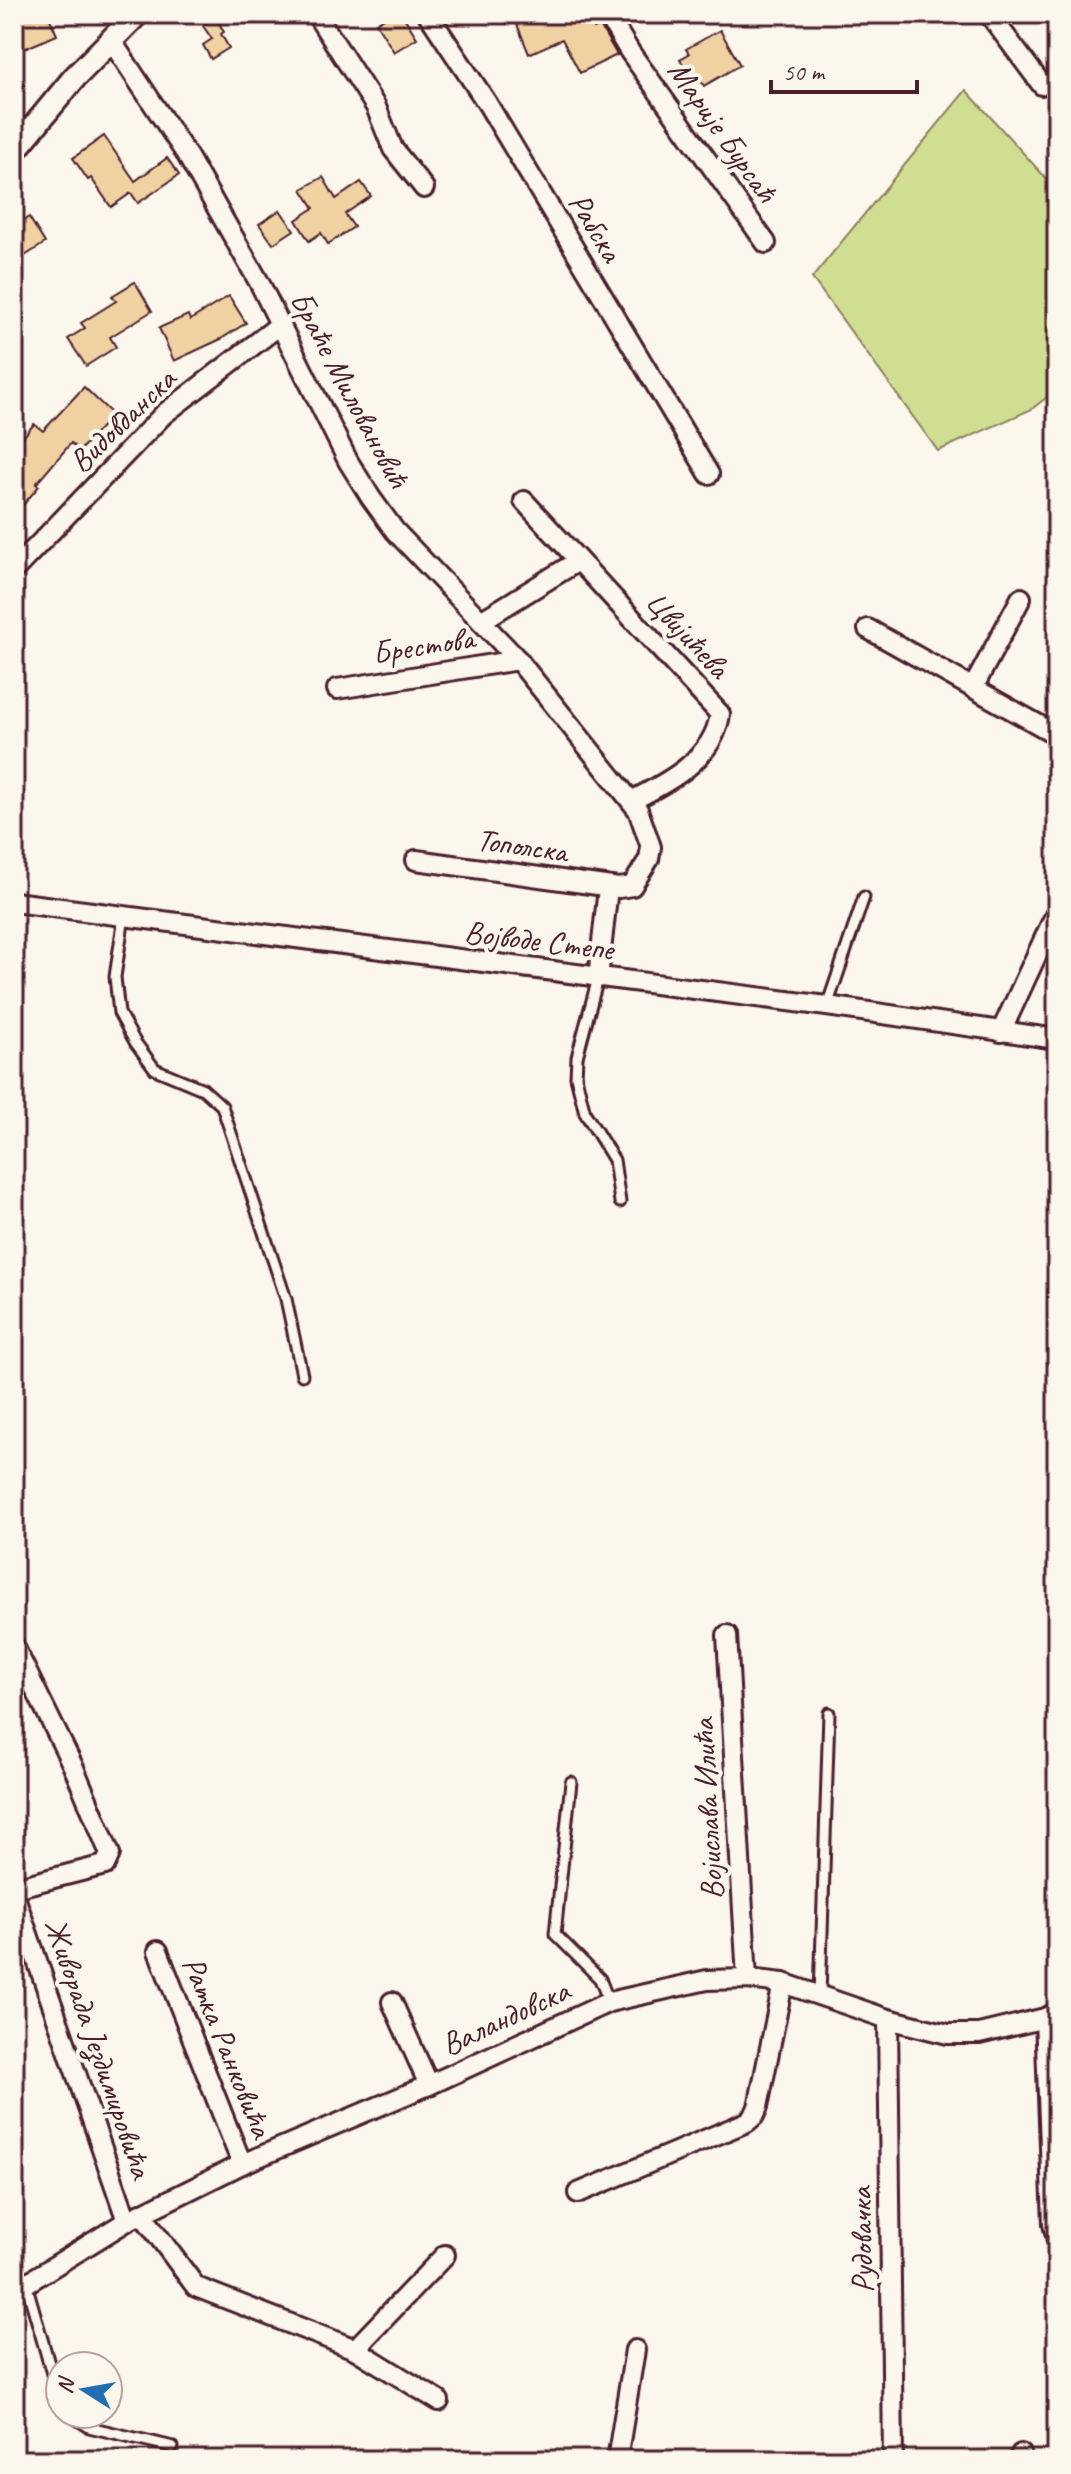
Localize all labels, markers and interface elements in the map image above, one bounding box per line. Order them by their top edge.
scale bar [771,44,917,94]
street label: Марије Бурсаћ [659,52,787,211]
text: 50 m [783,57,826,87]
street label: Рабска [559,185,633,271]
street label: Браће Миловановић [281,284,419,496]
street label: Видовданска [60,358,186,481]
street label: Цвијићева [637,582,740,689]
street label: Брестова [369,617,480,674]
street label: Тополска [474,819,573,873]
street label: Војводе Степе [462,911,618,970]
street label: Војислава Илића [682,1715,733,1901]
street label: Живорада Јездимировића [35,1913,163,2185]
street label: Ратка Ранковића [173,1951,283,2146]
street label: Валандовска [435,1969,578,2065]
street label: Рудовачка [840,2185,883,2293]
north arrow [44,2350,124,2430]
text: N [50,2374,81,2396]

